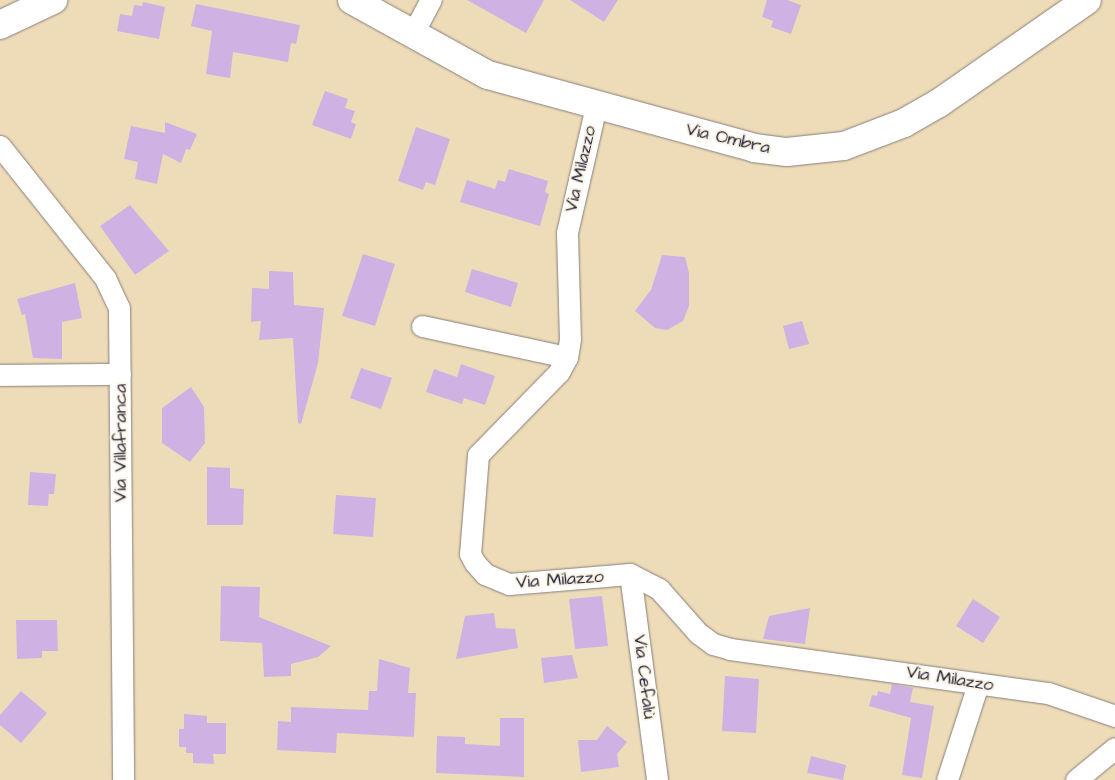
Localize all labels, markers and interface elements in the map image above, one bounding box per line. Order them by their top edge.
street label: Via Ombra [684,119,772,159]
street label: Via Milazzo [561,124,601,214]
street label: Via Villafranca [110,384,132,502]
street label: Via Milazzo [515,566,605,594]
street label: Via Cefalù [628,634,660,720]
street label: Via Milazzo [905,661,995,697]

